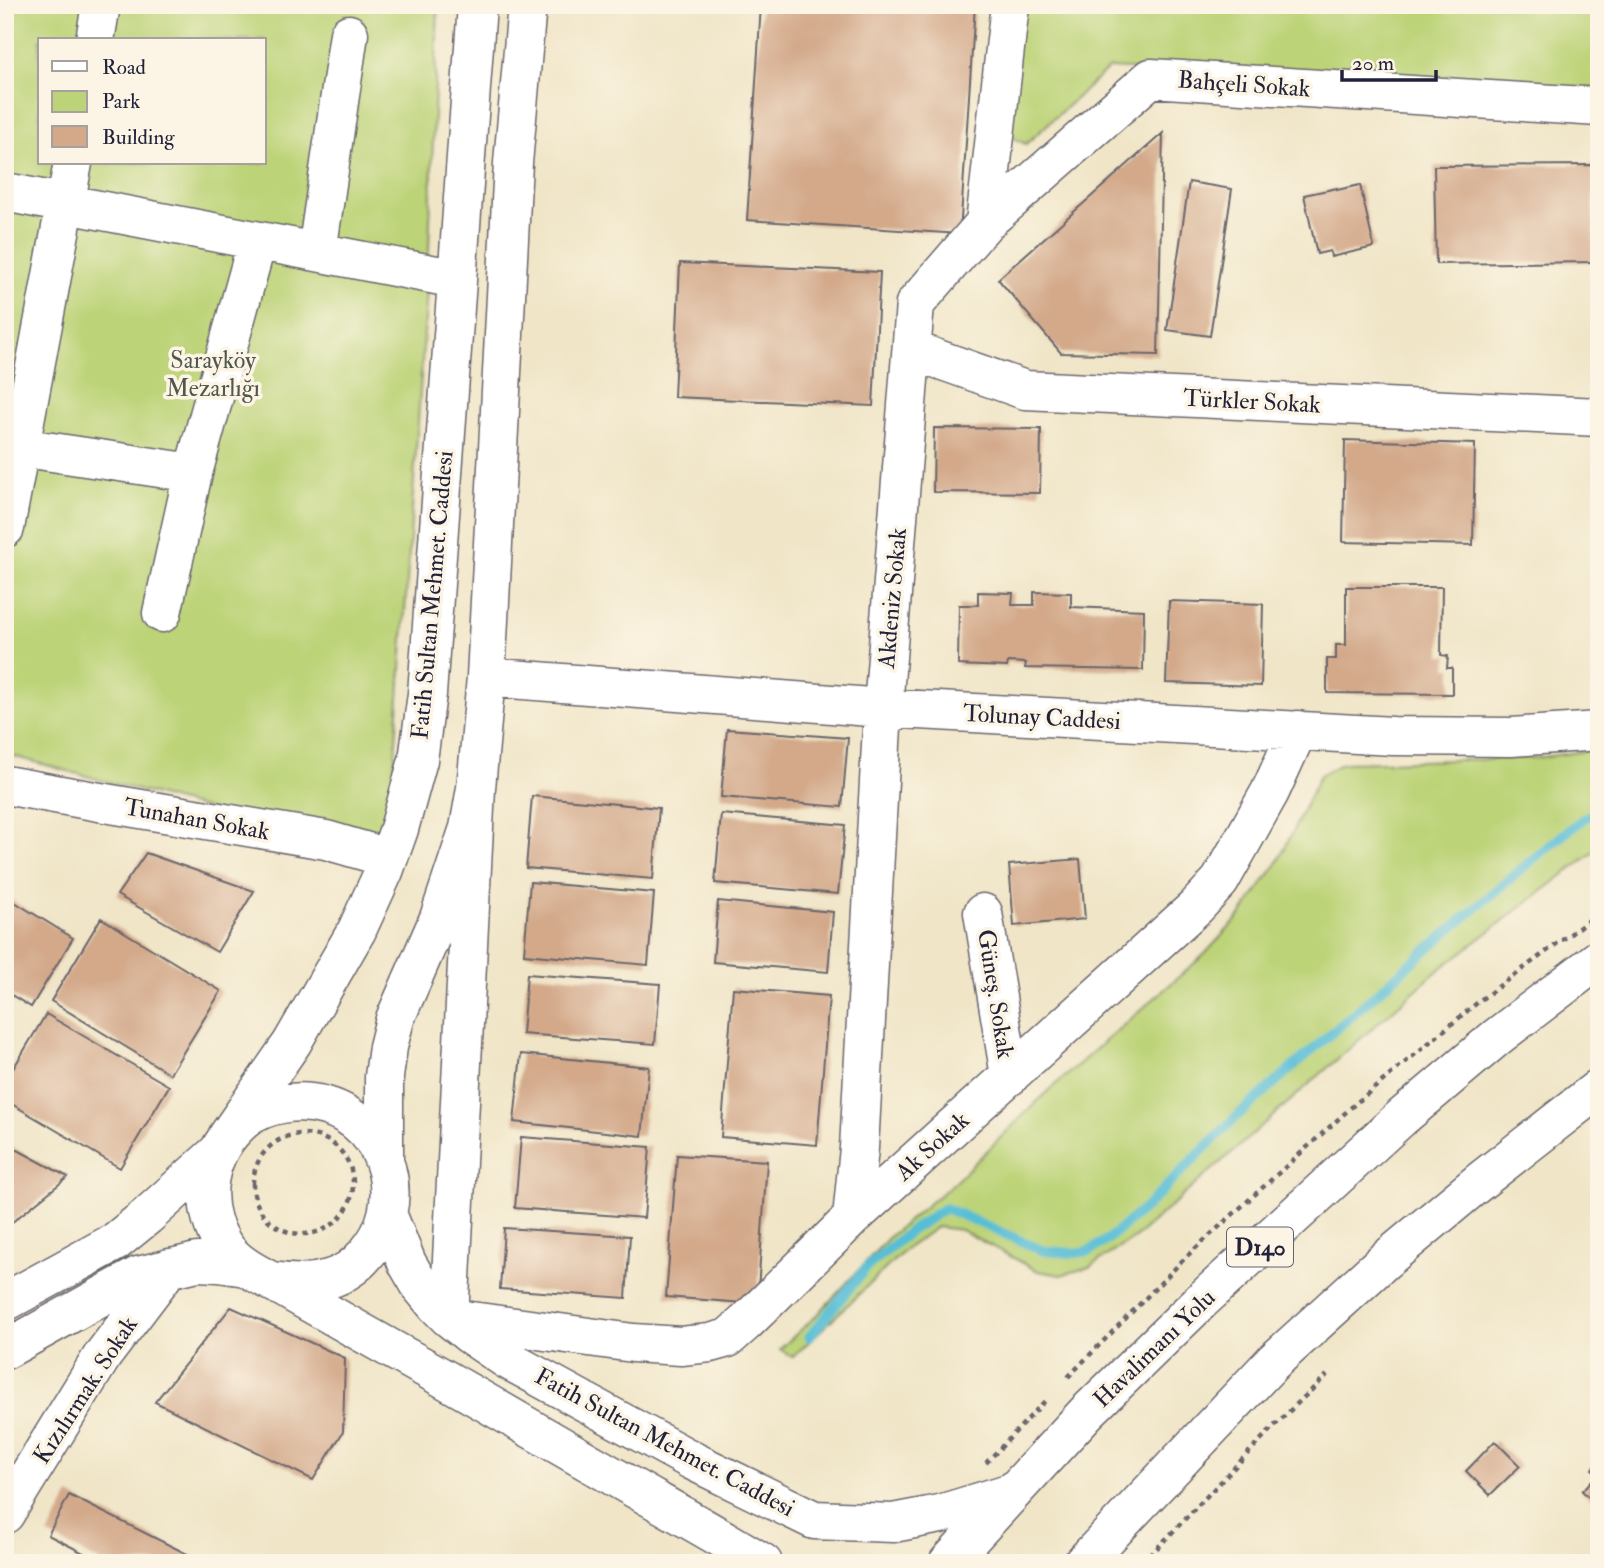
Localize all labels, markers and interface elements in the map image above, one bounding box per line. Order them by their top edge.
legend [38,38,266,164]
scale bar [1342,38,1436,82]
text: 20 m [1352,50,1394,77]
text: Road [102,54,147,81]
street label: Bahçeli Sokak [1177,64,1312,105]
text: Park [102,88,140,115]
text: Building [102,124,175,151]
park label: Sarayköy Mezarlığı [166,345,260,404]
street label: Türkler Sokak [1182,382,1322,421]
street label: Fatih Sultan Mehmet. Caddesi [404,449,461,741]
street label: Akdeniz Sokak [871,526,914,671]
street label: Tolunay Caddesi [962,698,1122,737]
street label: Tunahan Sokak [122,791,273,848]
street label: Güneş. Sokak [970,927,1021,1061]
street label: Ak Sokak [888,1105,976,1188]
road number: D140 [1227,1228,1293,1266]
street label: Havalimanı Yolu [1087,1282,1222,1414]
street label: Kızılırmak. Sokak [26,1310,145,1470]
street label: Fatih Sultan Mehmet. Caddesi [529,1361,800,1524]

